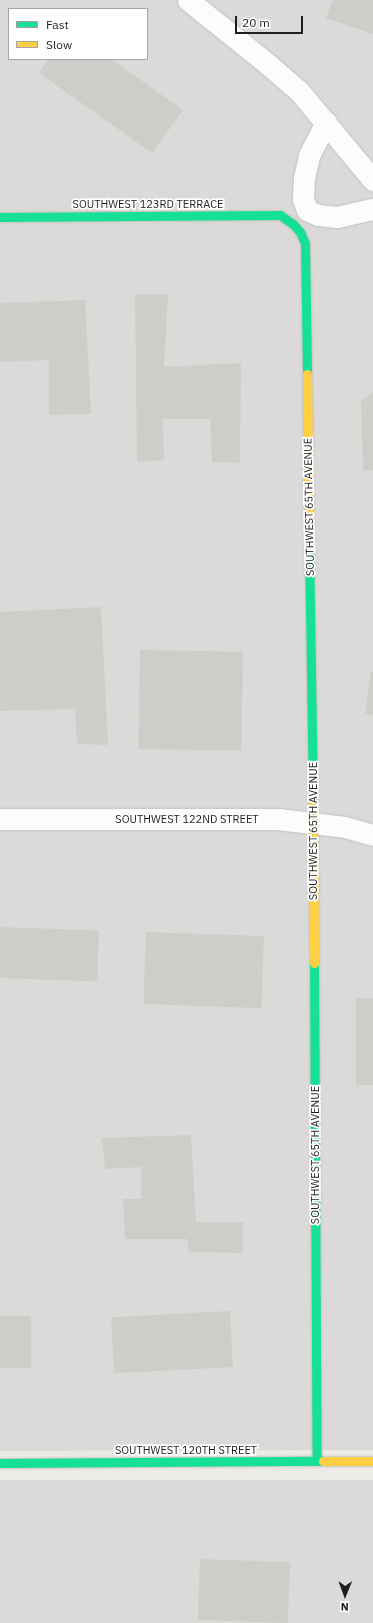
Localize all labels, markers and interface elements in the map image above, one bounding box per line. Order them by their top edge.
legend [8,8,148,60]
scale bar [237,8,305,34]
text: 20 m [242,15,270,30]
text: Fast [46,17,69,32]
text: Slow [46,37,72,52]
street label: SOUTHWEST 123RD TERRACE [73,197,223,211]
street label: SOUTHWEST 65TH AVENUE [301,438,317,576]
street label: SOUTHWEST 65TH AVENUE [306,762,320,900]
street label: SOUTHWEST 122ND STREET [115,812,259,826]
street label: SOUTHWEST 65TH AVENUE [308,1086,322,1224]
street label: SOUTHWEST 120TH STREET [115,1443,257,1457]
north arrow [325,1575,365,1615]
text: N [341,1600,349,1614]

